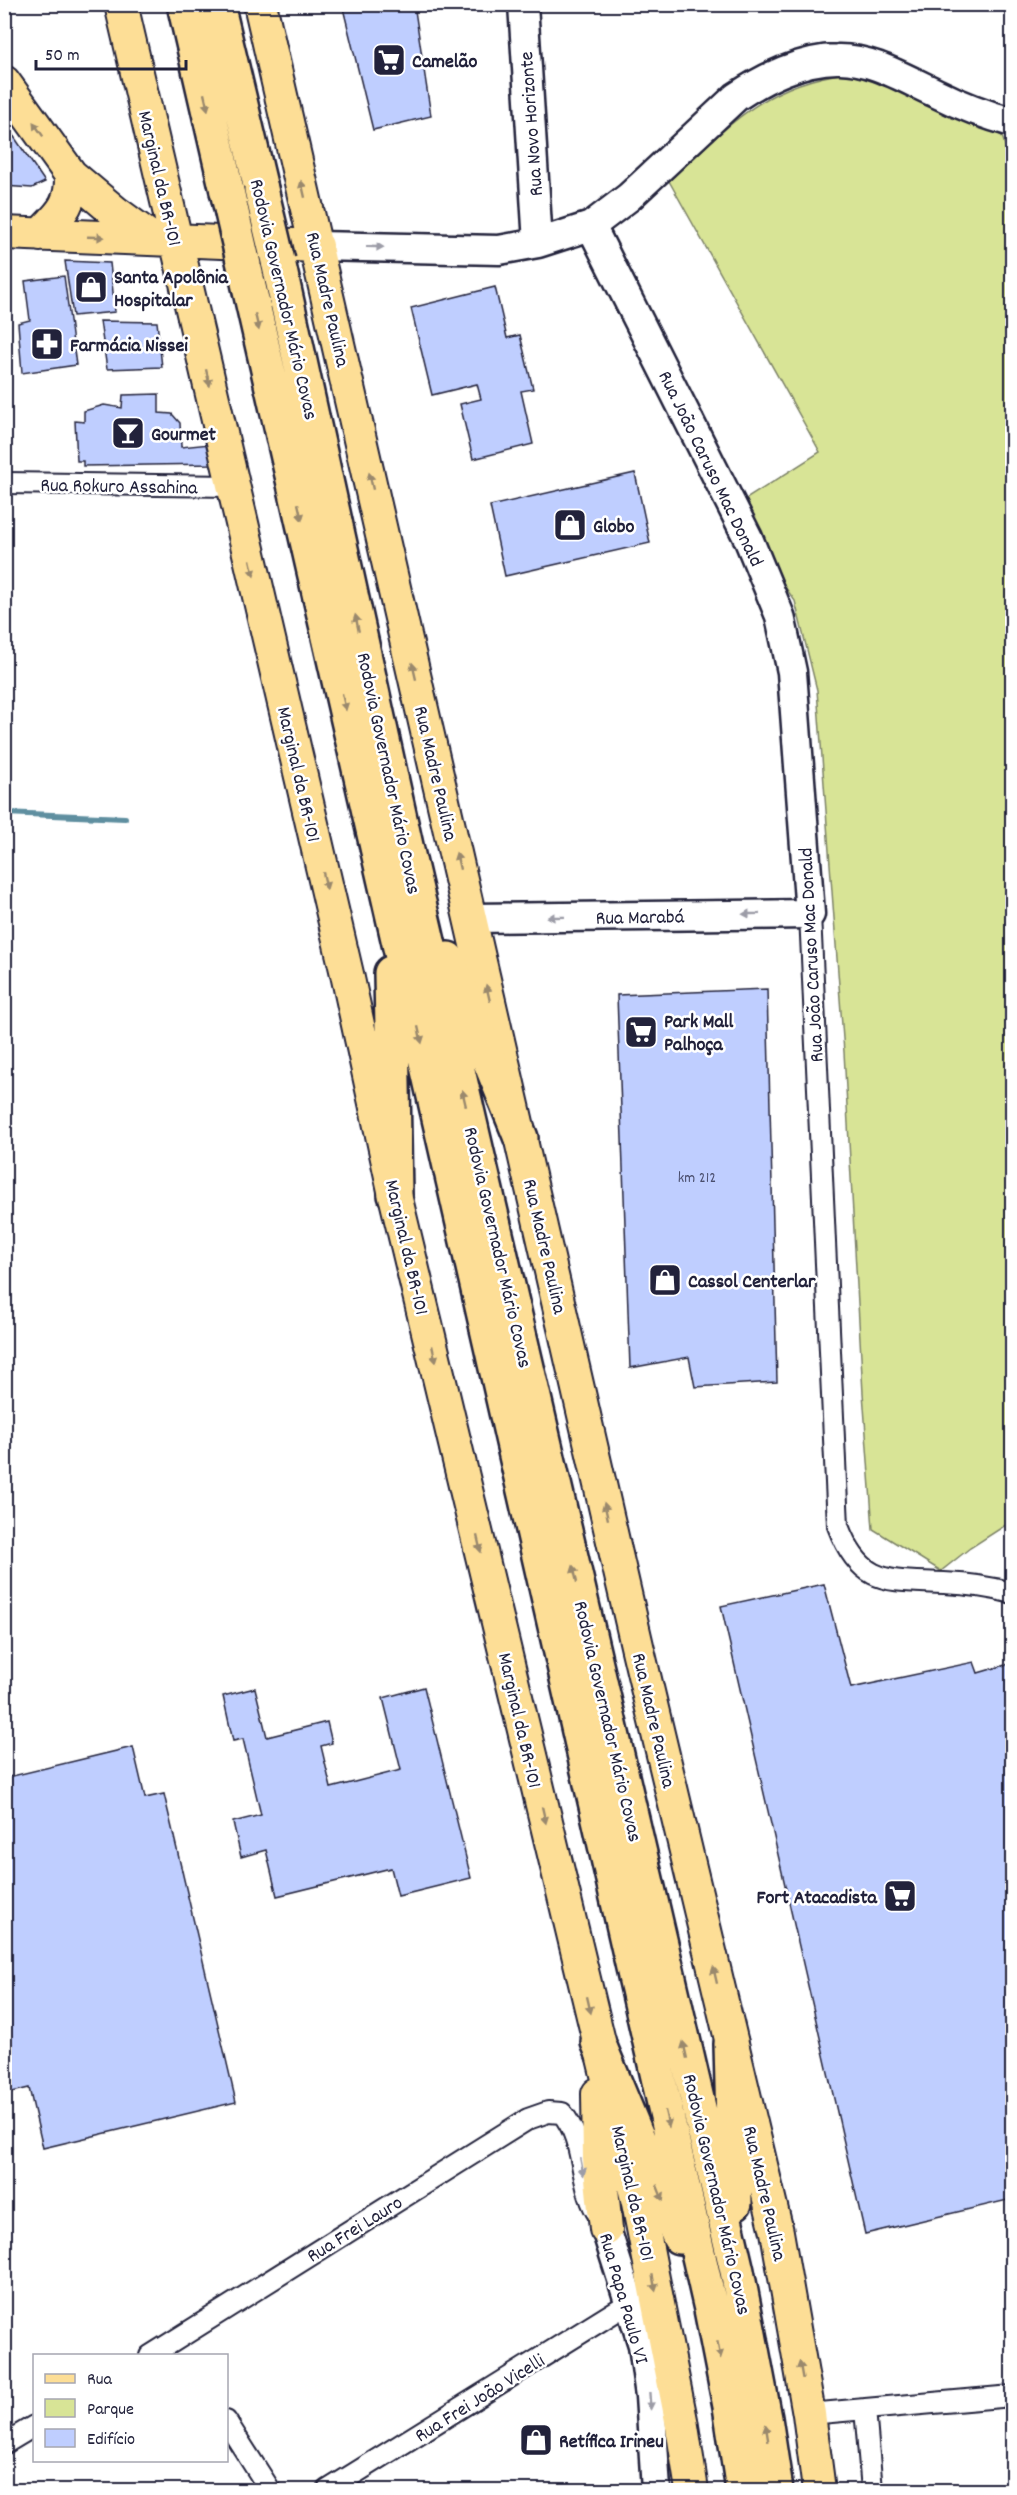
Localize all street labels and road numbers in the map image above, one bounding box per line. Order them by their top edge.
street label: Rua Novo Horizonte [514,50,552,197]
street label: Marginal da BR-101 [129,108,187,249]
street label: Rodovia Governador Mário Covas [241,176,323,423]
street label: Rua Madre Paulina [297,229,355,371]
street label: Rua João Caruso Mac Donald [650,367,769,572]
street label: Rua Rokuro Assahina [40,473,198,503]
street label: Rodovia Governador Mário Covas [348,650,426,897]
street label: Rua Madre Paulina [405,703,463,845]
street label: Marginal da BR-101 [268,704,326,845]
street label: Rua João Caruso Mac Donald [793,847,833,1063]
street label: Rua Marabá [595,904,685,934]
street label: Rodovia Governador Mário Covas [455,1124,537,1371]
street label: Rua Madre Paulina [514,1176,572,1318]
street label: Marginal da BR-101 [376,1177,434,1318]
street label: Rodovia Governador Mário Covas [565,1598,647,1845]
street label: Marginal da BR-101 [489,1650,547,1791]
street label: Rua Madre Paulina [623,1650,681,1792]
street label: Rodovia Governador Mário Covas [674,2071,756,2318]
street label: Marginal da BR-101 [602,2123,660,2264]
street label: Rua Madre Paulina [734,2123,792,2265]
street label: Rua Frei Lauro [302,2190,409,2271]
street label: Rua Papa Paulo VI [590,2230,654,2368]
street label: Rua Frei João Vicelli [410,2348,551,2451]

